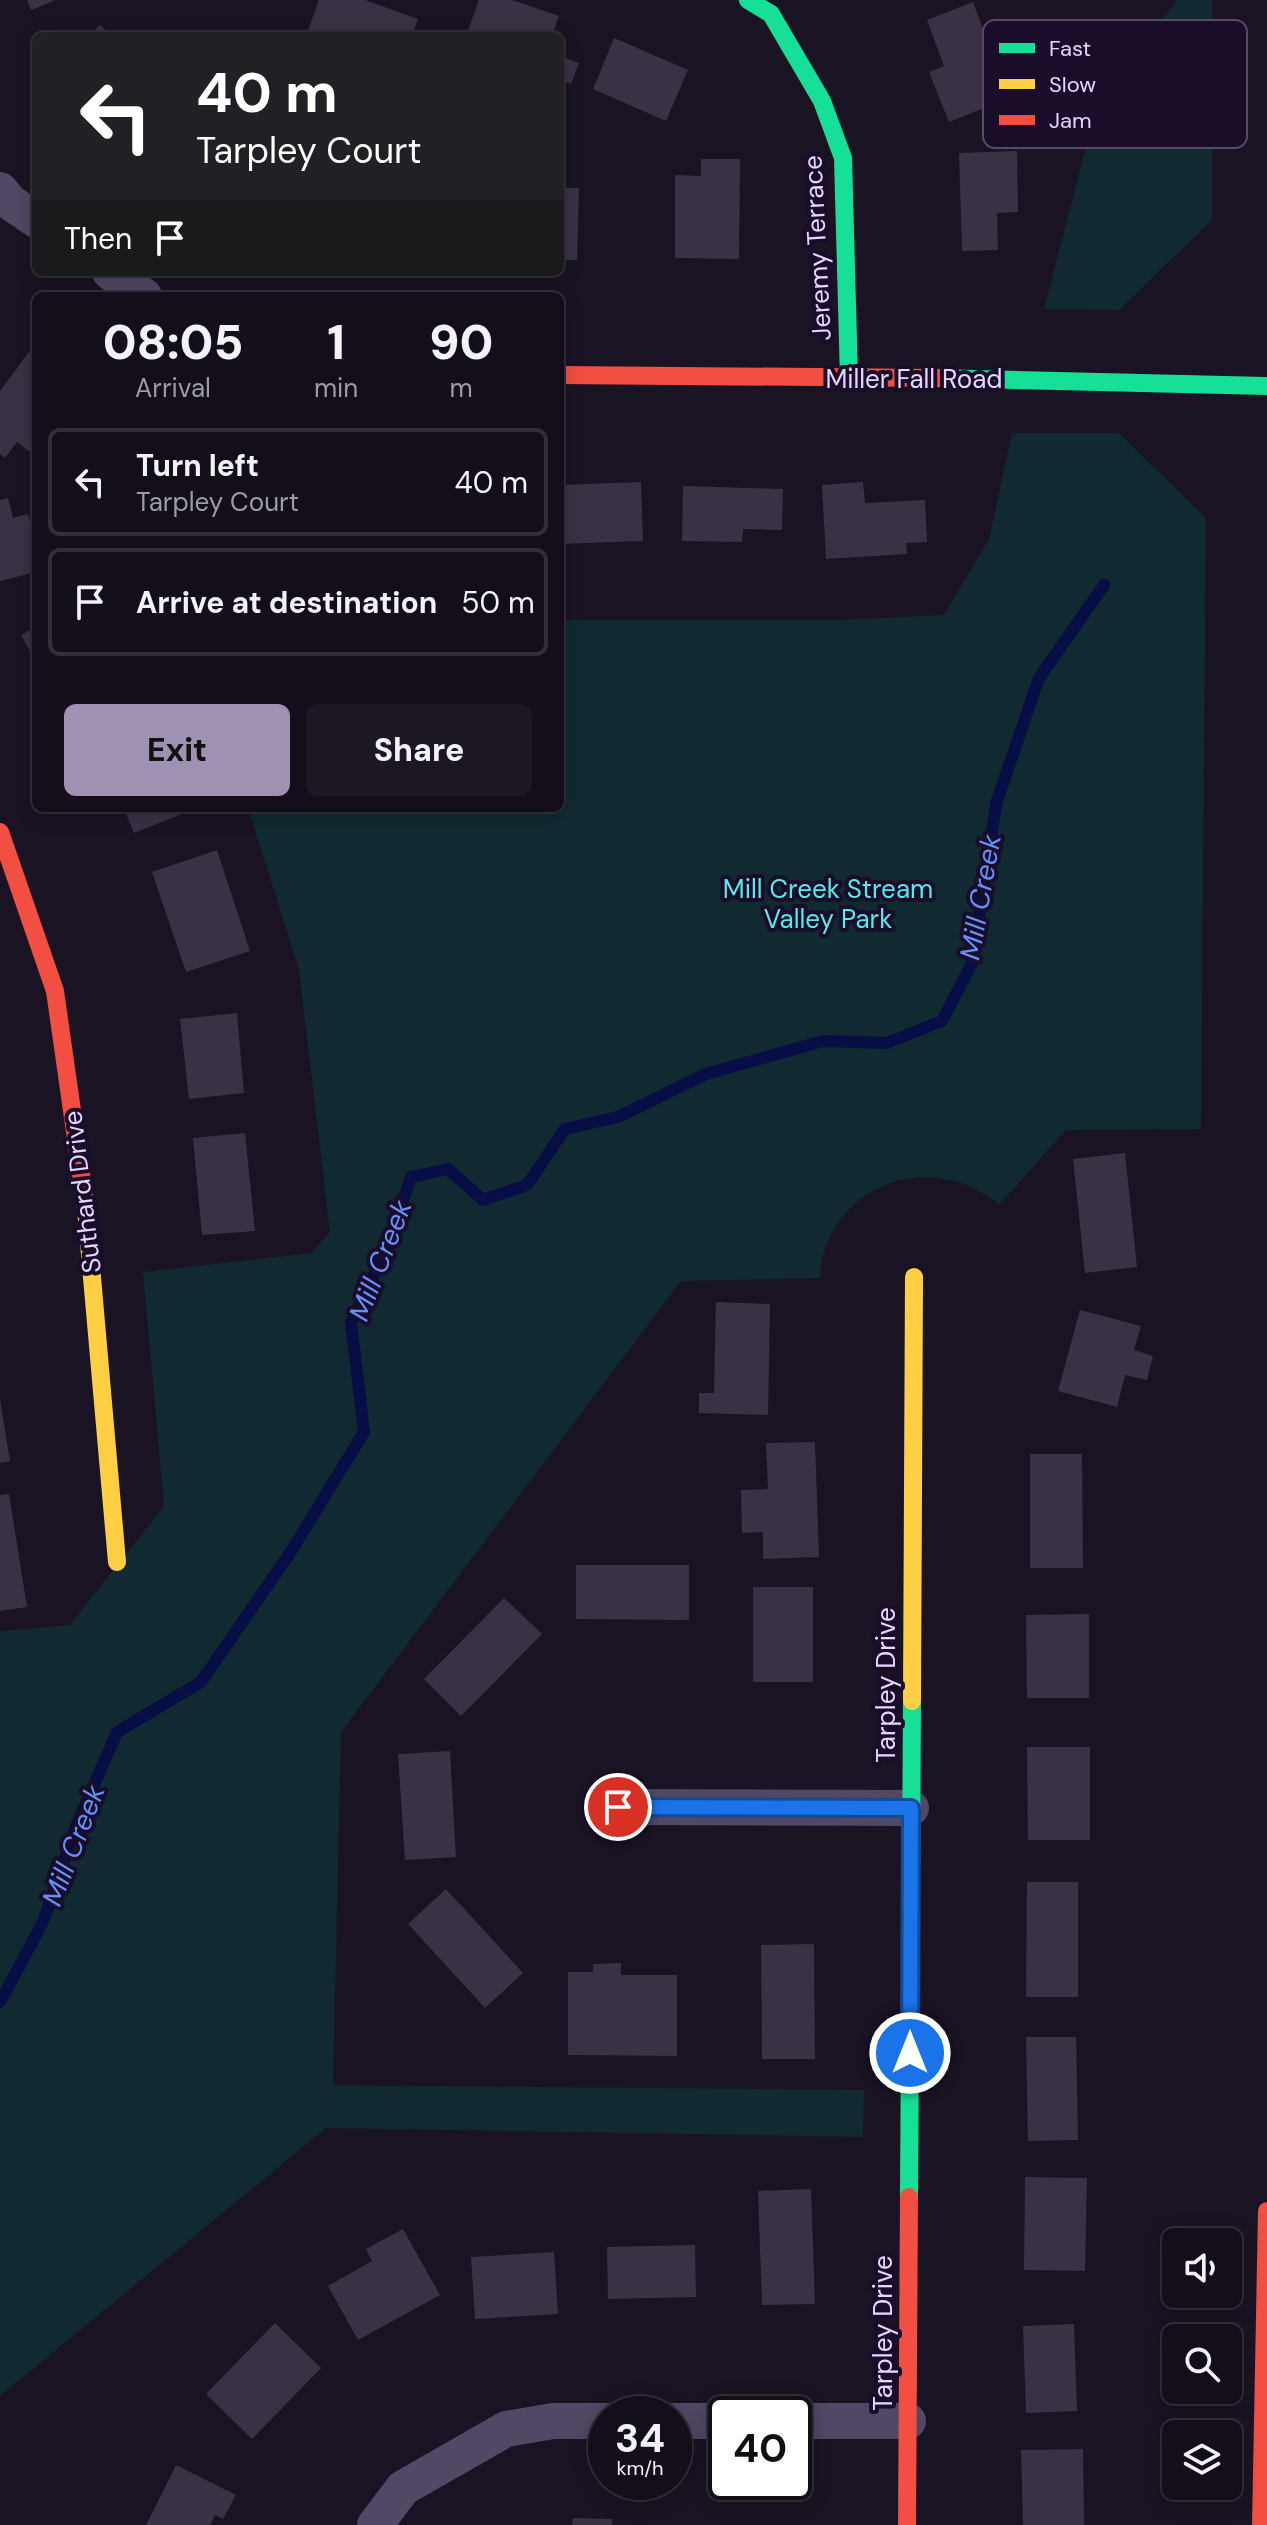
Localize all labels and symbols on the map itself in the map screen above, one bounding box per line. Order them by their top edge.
legend [983,20,1247,148]
text: Fast [1049,34,1091,63]
text: Slow [1049,70,1096,99]
text: Jam [1049,106,1092,135]
street label: Jeremy Terrace [795,154,839,342]
street label: Miller Fall Road [825,362,1003,396]
water label: Mill Creek [951,831,1010,963]
park label: Mill Creek Stream Valley Park [723,872,933,936]
street label: Suthard Drive [55,1109,109,1275]
water label: Mill Creek [340,1194,421,1326]
street label: Tarpley Drive [869,1607,903,1763]
pin [584,1773,652,1841]
water label: Mill Creek [33,1779,114,1911]
position arrow [868,2011,952,2095]
street label: Tarpley Drive [866,2255,900,2411]
speed limit sign: 40 [708,2396,812,2500]

